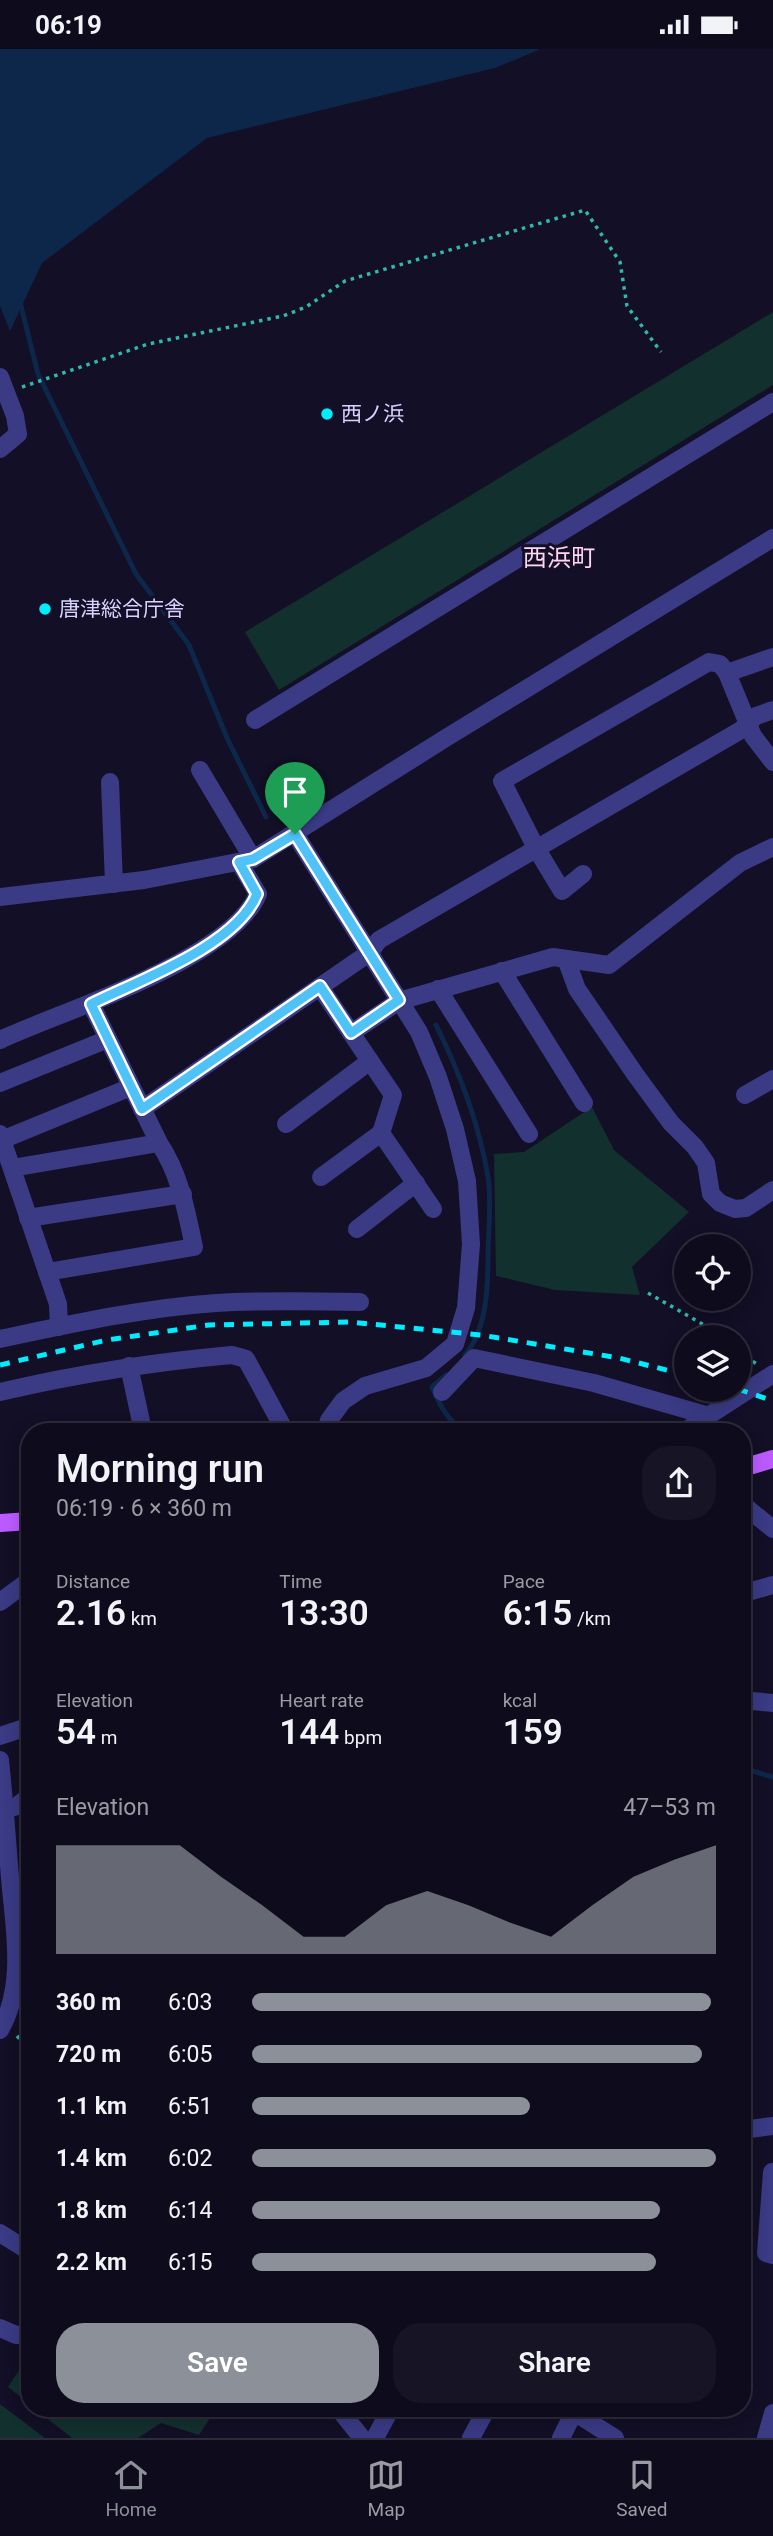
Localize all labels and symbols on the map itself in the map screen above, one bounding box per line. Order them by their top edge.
place label: 西ノ浜 [341,402,404,426]
marker: 西ノ浜 [319,406,335,422]
district label: 西浜町 [523,544,595,572]
place label: 唐津総合庁舎 [59,597,185,621]
marker: 唐津総合庁舎 [37,601,53,617]
pin [265,762,325,834]

